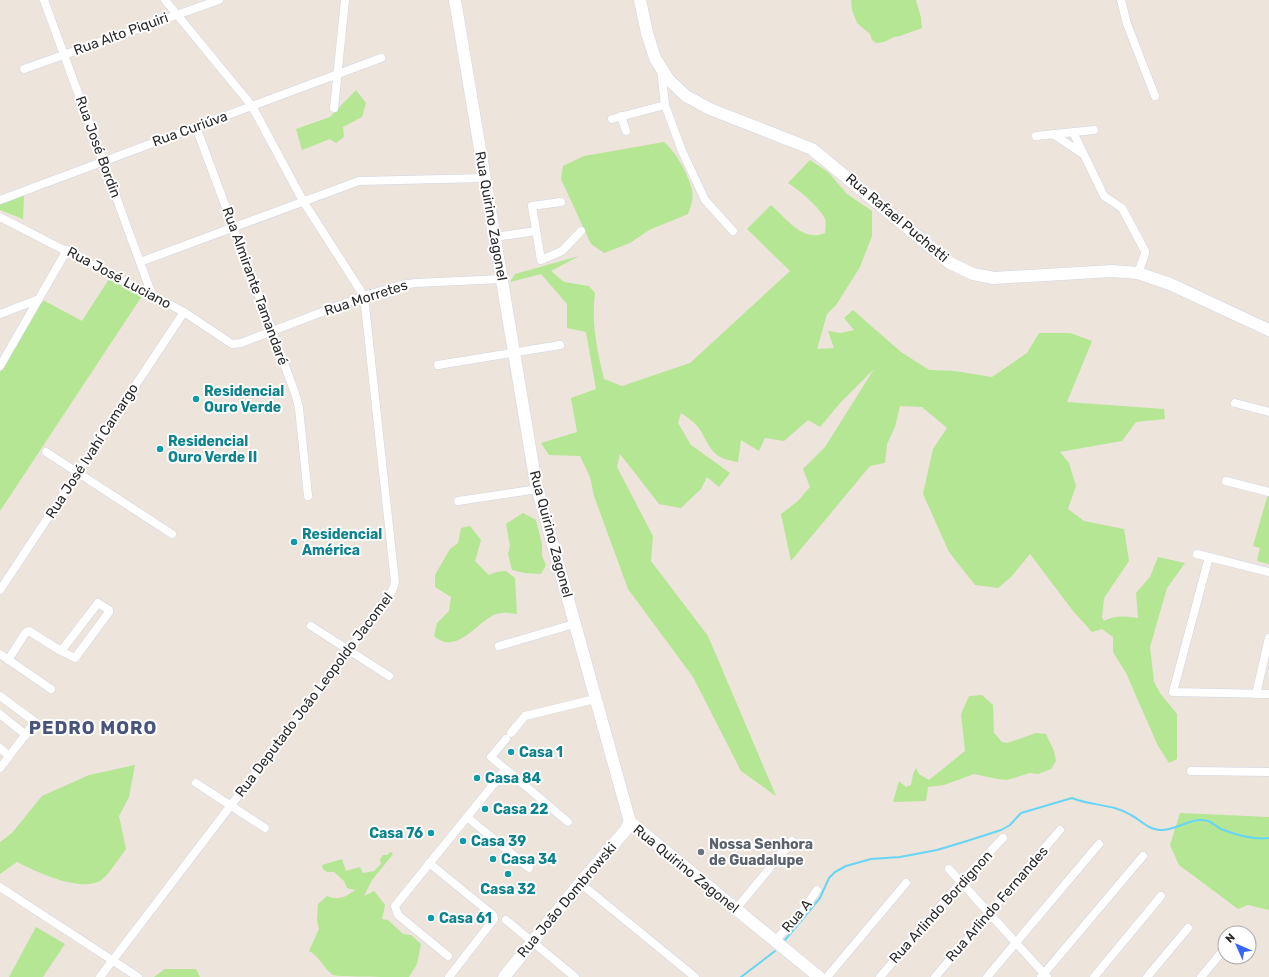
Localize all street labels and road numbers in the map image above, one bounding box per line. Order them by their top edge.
street label: Rua Alto Piquiri [71,9,171,59]
street label: Rua José Bordin [72,94,124,200]
street label: Rua Curiúva [150,108,230,150]
street label: Rua Quirino Zagonel [471,150,511,282]
street label: Rua Rafael Puchetti [842,170,952,266]
street label: Rua Almirante Tamandaré [218,205,292,368]
street label: Rua José Luciano [64,243,174,313]
street label: Rua Morretes [322,277,410,319]
street label: Rua José Ivahí Camargo [42,380,142,522]
street label: Rua Quirino Zagonel [526,469,576,599]
street label: Rua Deputado João Leopoldo Jacomel [232,590,396,800]
street label: Rua Quirino Zagonel [630,821,742,917]
street label: Rua João Dombrowski [514,839,620,961]
street label: Rua Arlindo Fernandes [942,843,1052,965]
street label: Rua Arlindo Bordignon [886,847,996,967]
street label: Rua A [778,896,816,936]

